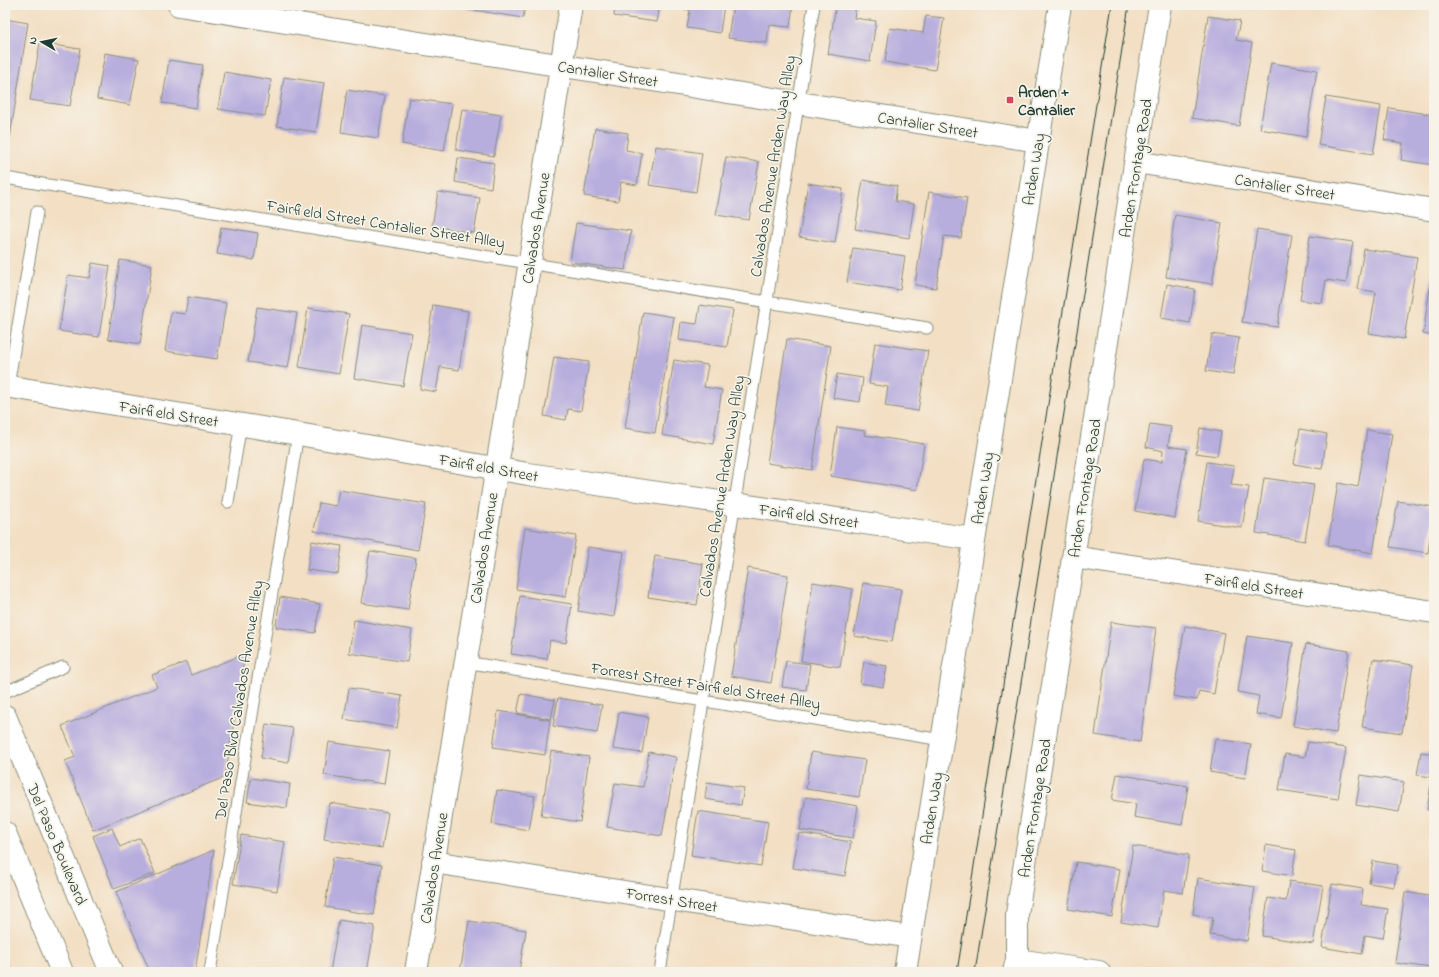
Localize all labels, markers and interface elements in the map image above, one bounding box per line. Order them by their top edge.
north arrow [22,22,62,62]
text: N [25,36,42,46]
street label: Calvados Avenue Arden Way Alley [745,54,803,279]
street label: Cantalier Street [556,55,660,95]
place label: Arden + Cantalier [1018,81,1076,123]
marker: Arden + Cantalier [1005,95,1015,105]
street label: Arden Frontage Road [1114,97,1160,239]
street label: Cantalier Street [876,106,980,146]
street label: Arden Way [1017,131,1053,207]
street label: Cantalier Street [1233,168,1337,208]
street label: Calvados Avenue [516,170,558,286]
street label: Fairfield Street Cantalier Street Alley [264,194,507,256]
street label: Calvados Avenue Arden Way Alley [694,374,752,599]
street label: Fairfield Street [116,395,221,435]
street label: Arden Frontage Road [1063,417,1109,559]
street label: Fairfield Street [436,448,541,490]
street label: Arden Way [966,450,1002,526]
street label: Calvados Avenue [464,490,506,606]
street label: Fairfield Street [756,498,861,536]
street label: Fairfield Street [1201,567,1306,607]
street label: Del Paso Blvd Calvados Avenue Alley [209,579,271,823]
street label: Forrest Street Fairfield Street Alley [588,657,822,717]
street label: Arden Frontage Road [1013,737,1059,879]
street label: Arden Way [915,770,951,846]
street label: Del Paso Boulevard [19,779,93,909]
street label: Calvados Avenue [414,810,456,926]
street label: Forrest Street [623,882,720,920]

